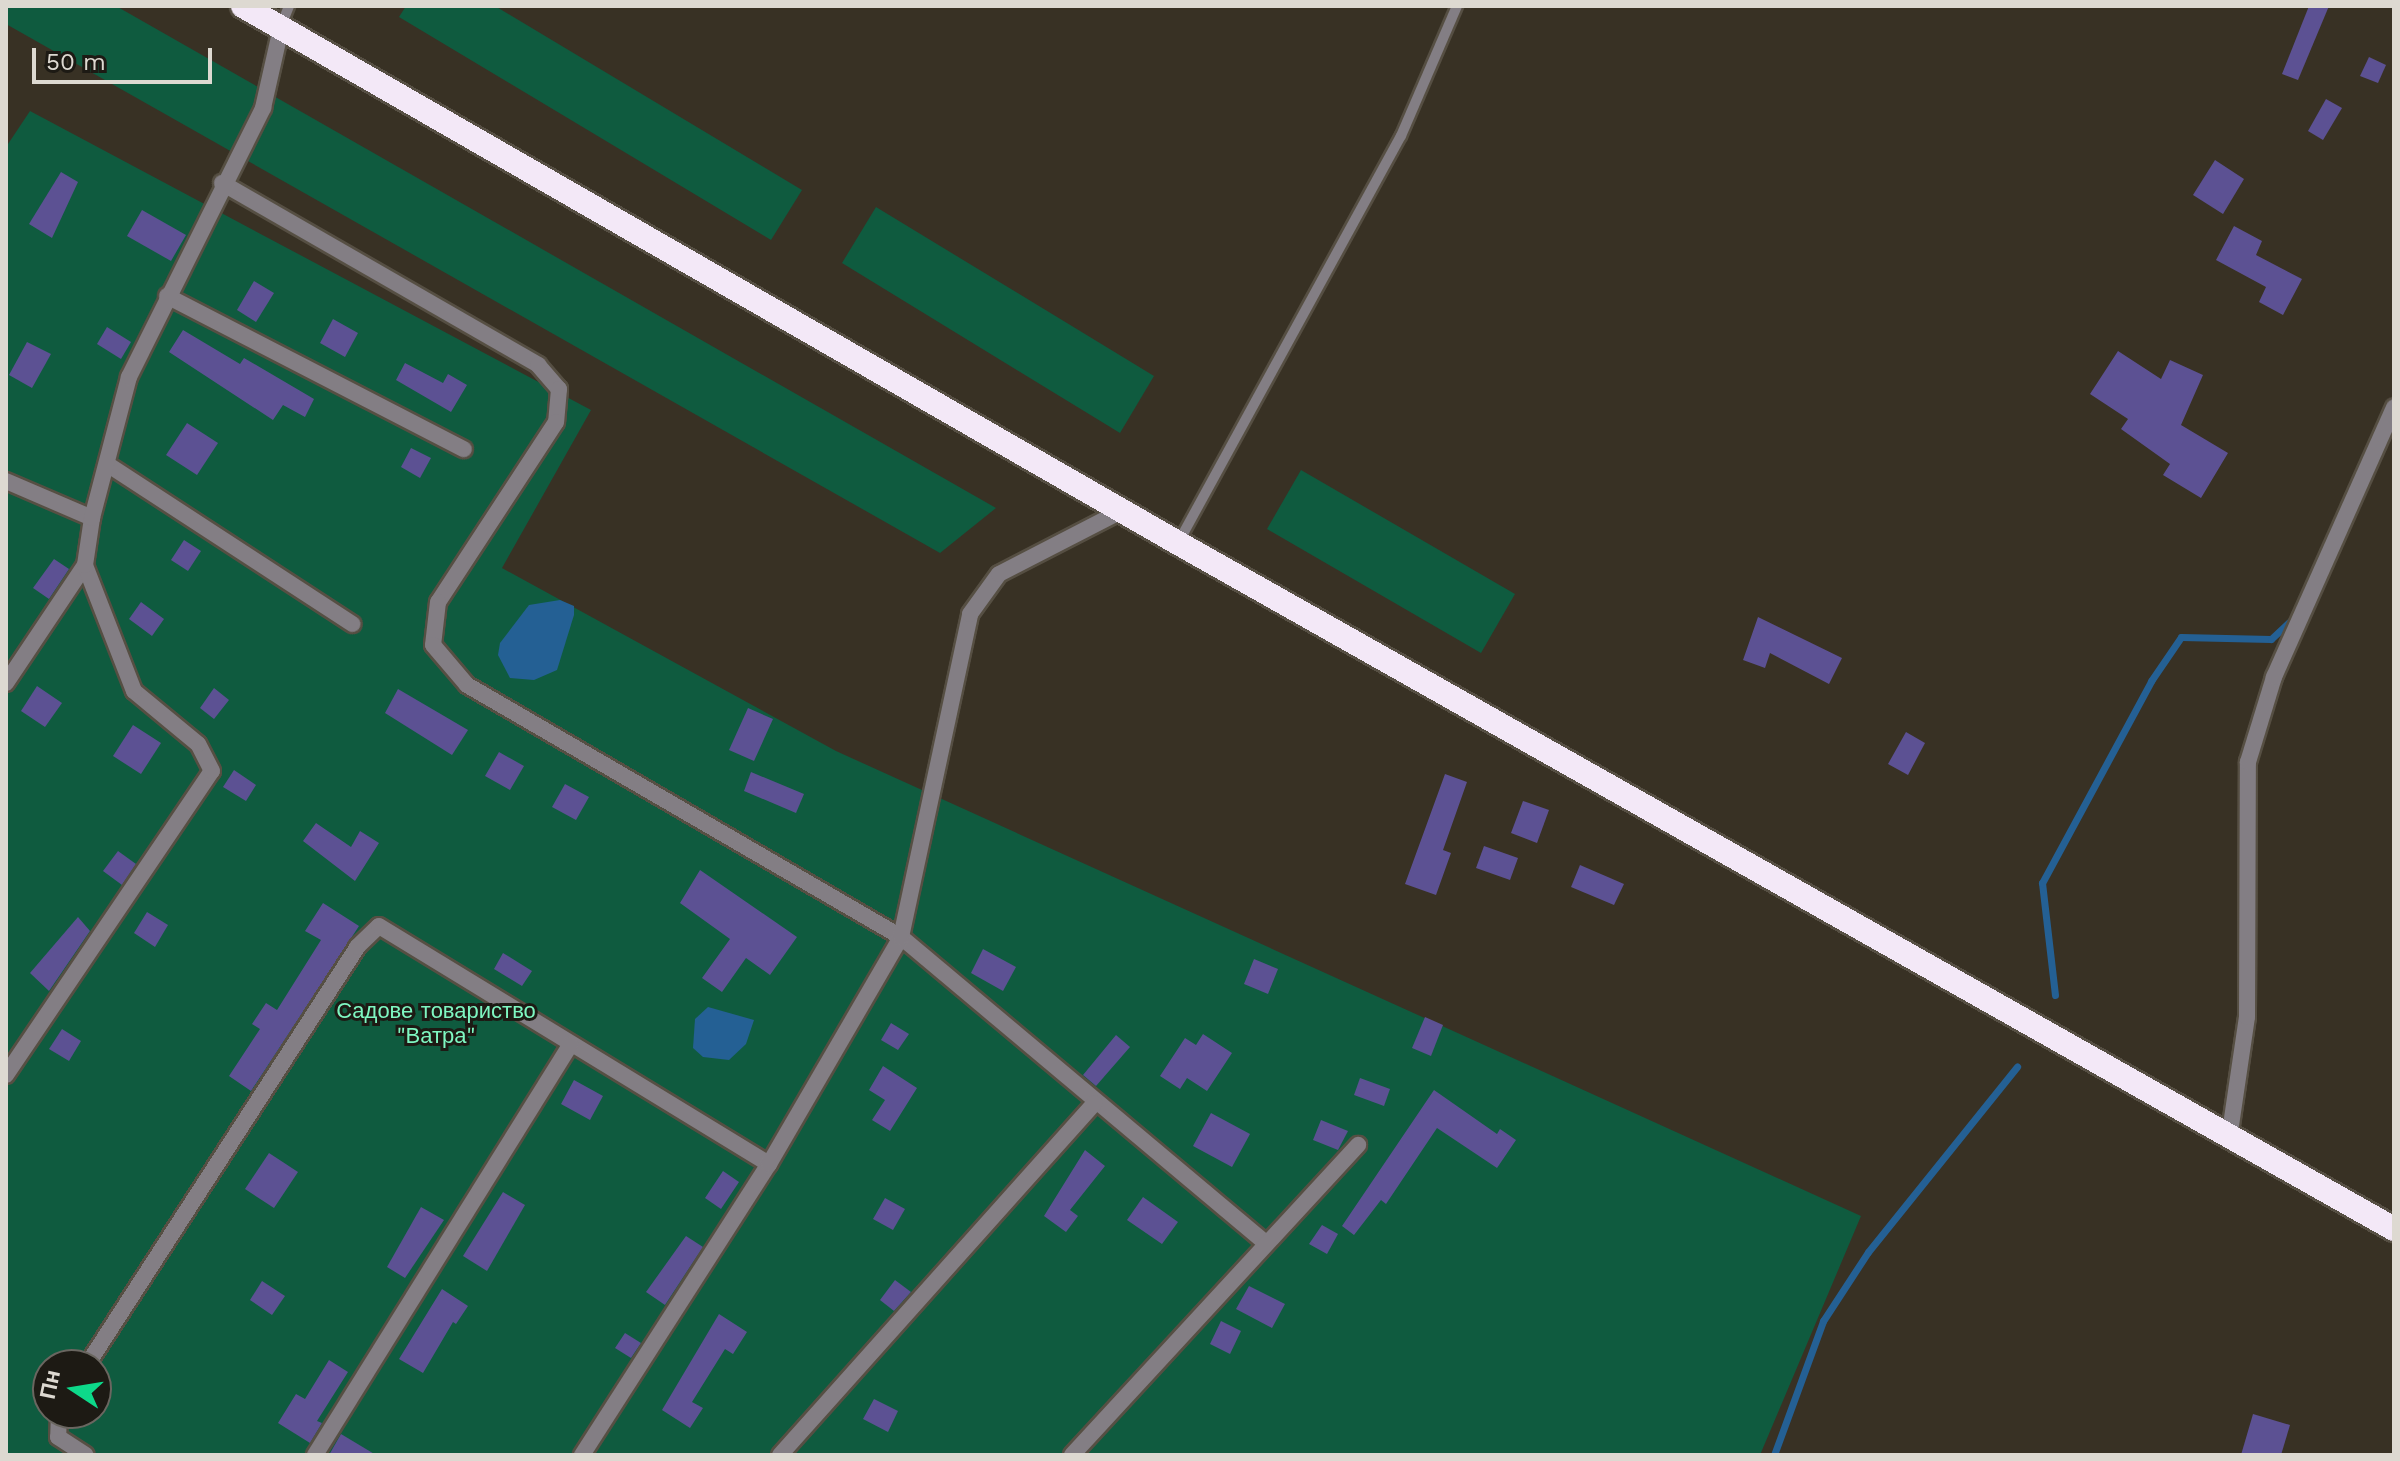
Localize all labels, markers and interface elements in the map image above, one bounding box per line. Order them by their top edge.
scale bar [36,32,216,82]
text: 50 m [46,48,106,76]
park label: Садове товариство "Ватра" [336,997,536,1048]
north arrow [32,1349,112,1429]
text: Пн [35,1367,65,1401]

